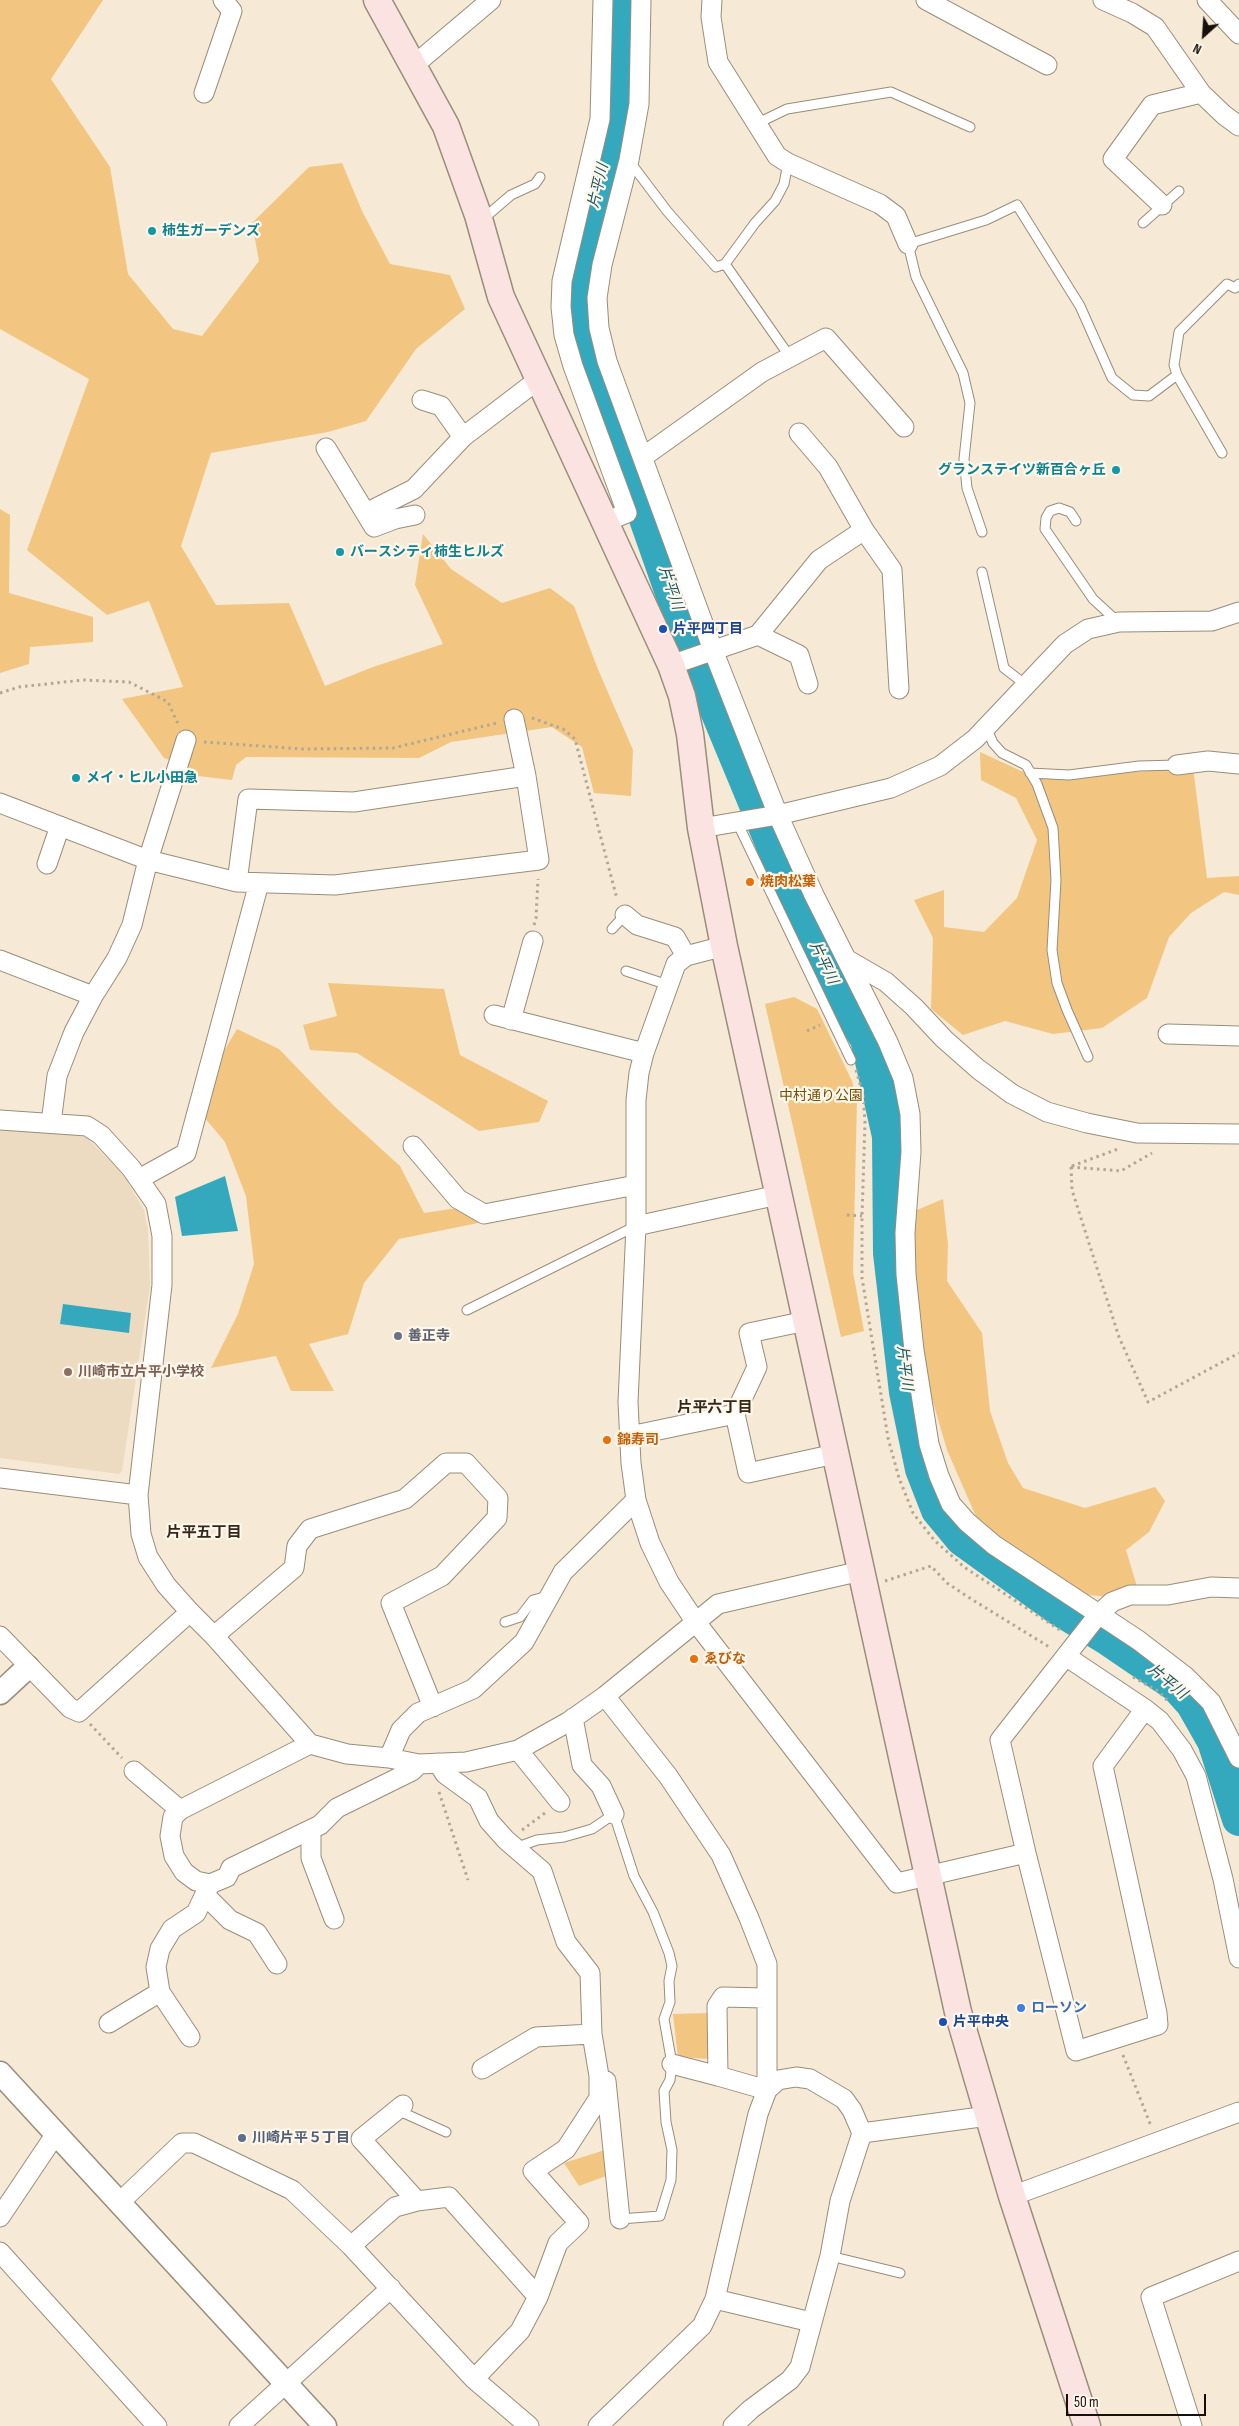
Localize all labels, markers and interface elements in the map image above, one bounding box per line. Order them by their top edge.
north arrow [1179,10,1229,60]
text: N [1190,40,1204,58]
water label: 片平川 [585,162,613,210]
place label: 柿生ガーデンズ [162,223,260,239]
marker: 柿生ガーデンズ [146,225,158,237]
place label: グランステイツ新百合ヶ丘 [938,462,1106,478]
marker: グランステイツ新百合ヶ丘 [1110,464,1122,476]
place label: バースシティ柿生ヒルズ [350,544,504,560]
marker: バースシティ柿生ヒルズ [334,546,346,558]
water label: 片平川 [654,564,686,612]
place label: 片平四丁目 [673,621,743,637]
marker: 片平四丁目 [657,623,669,635]
place label: メイ・ヒル小田急 [86,770,198,786]
marker: メイ・ヒル小田急 [70,772,82,784]
place label: 焼肉松葉 [760,874,816,890]
marker: 焼肉松葉 [744,876,756,888]
water label: 片平川 [805,939,841,987]
park label: 中村通り公園 [779,1088,863,1104]
place label: 善正寺 [408,1328,450,1344]
marker: 善正寺 [392,1330,404,1342]
water label: 片平川 [892,1345,916,1391]
place label: 川崎市立片平小学校 [78,1364,204,1380]
marker: 川崎市立片平小学校 [62,1366,74,1378]
district label: 片平六丁目 [678,1399,752,1417]
place label: 錦寿司 [617,1432,659,1448]
marker: 錦寿司 [601,1434,613,1446]
district label: 片平五丁目 [167,1524,241,1542]
place label: ゑびな [704,1651,746,1667]
marker: ゑびな [688,1653,700,1665]
water label: 片平川 [1144,1661,1190,1703]
place label: ローソン [1031,2000,1087,2016]
marker: ローソン [1015,2002,1027,2014]
place label: 片平中央 [953,2014,1009,2030]
marker: 片平中央 [937,2016,949,2028]
place label: 川崎片平５丁目 [252,2130,350,2146]
marker: 川崎片平５丁目 [236,2132,248,2144]
scale bar [1069,2384,1209,2416]
text: 50 m [1074,2393,1099,2412]

